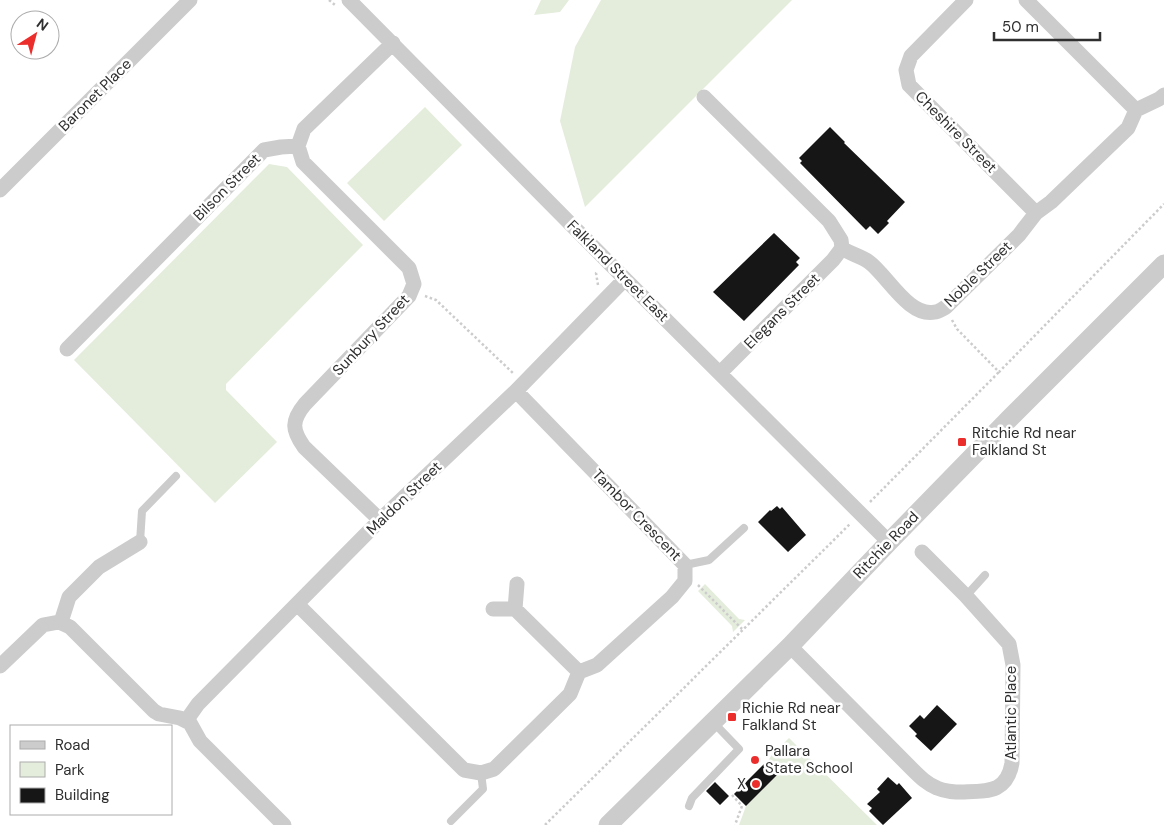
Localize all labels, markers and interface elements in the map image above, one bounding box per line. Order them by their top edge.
north arrow [10,10,60,60]
scale bar [994,10,1100,42]
text: N [33,14,52,35]
text: 50 m [1002,17,1039,37]
street label: Baronet Place [54,54,136,136]
street label: Cheshire Street [911,87,1001,177]
street label: Bilson Street [189,149,265,225]
street label: Falkland Street East [563,216,673,326]
street label: Noble Street [940,237,1016,311]
street label: Elegans Street [740,269,824,353]
street label: Sunbury Street [328,290,414,380]
place label: Ritchie Rd near Falkland St [972,423,1077,460]
marker: Ritchie Rd near Falkland St [956,436,968,448]
street label: Maldon Street [362,457,446,539]
street label: Tambor Crescent [588,465,686,565]
street label: Ritchie Road [849,507,923,583]
street label: Atlantic Place [1001,666,1021,760]
place label: Richie Rd near Falkland St [742,698,841,735]
marker: Richie Rd near Falkland St [726,711,738,723]
legend [10,725,172,815]
text: Road [55,735,90,755]
place label: Pallara State School [765,741,853,778]
marker: Pallara State School [749,754,761,766]
text: Park [55,760,85,780]
place label: X [737,774,746,794]
marker: X [750,778,762,790]
text: Building [55,785,110,805]

